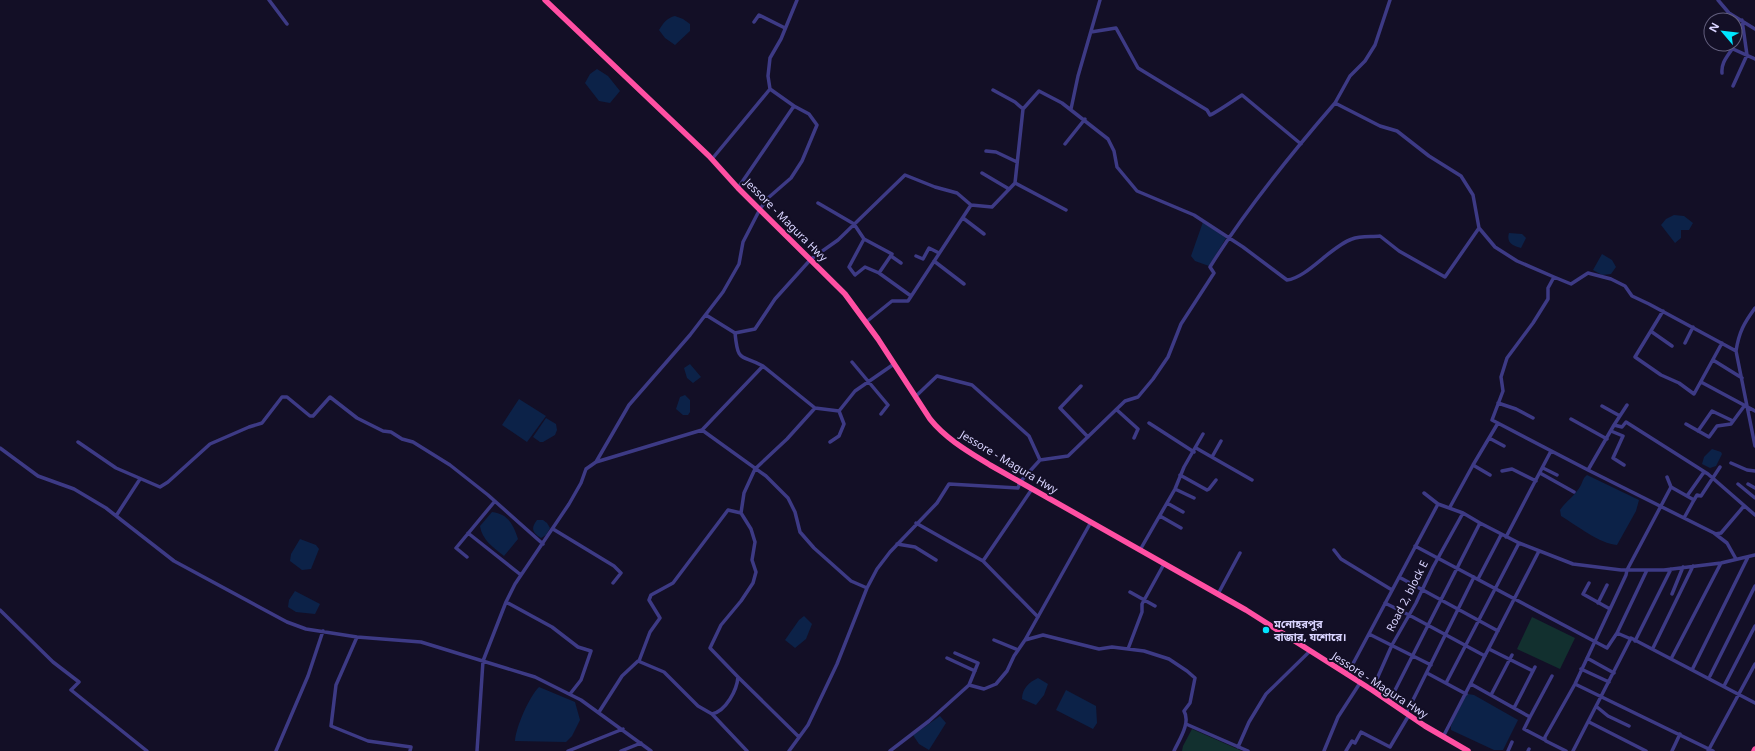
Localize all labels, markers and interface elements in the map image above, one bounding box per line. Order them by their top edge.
north arrow [1703,12,1743,52]
text: N [1705,20,1722,35]
street label: Jessore - Magura Hwy [741,174,831,265]
street label: Jessore - Magura Hwy [957,426,1061,497]
street label: Road 2, block E [1382,558,1431,634]
place label: ম‌ন‌োহরপুর বাজার, যশ‌োরে। [1273,616,1346,644]
marker: ম‌ন‌োহরপুর বাজার, যশ‌োরে। [1261,625,1271,635]
street label: Jessore - Magura Hwy [1329,647,1432,721]

